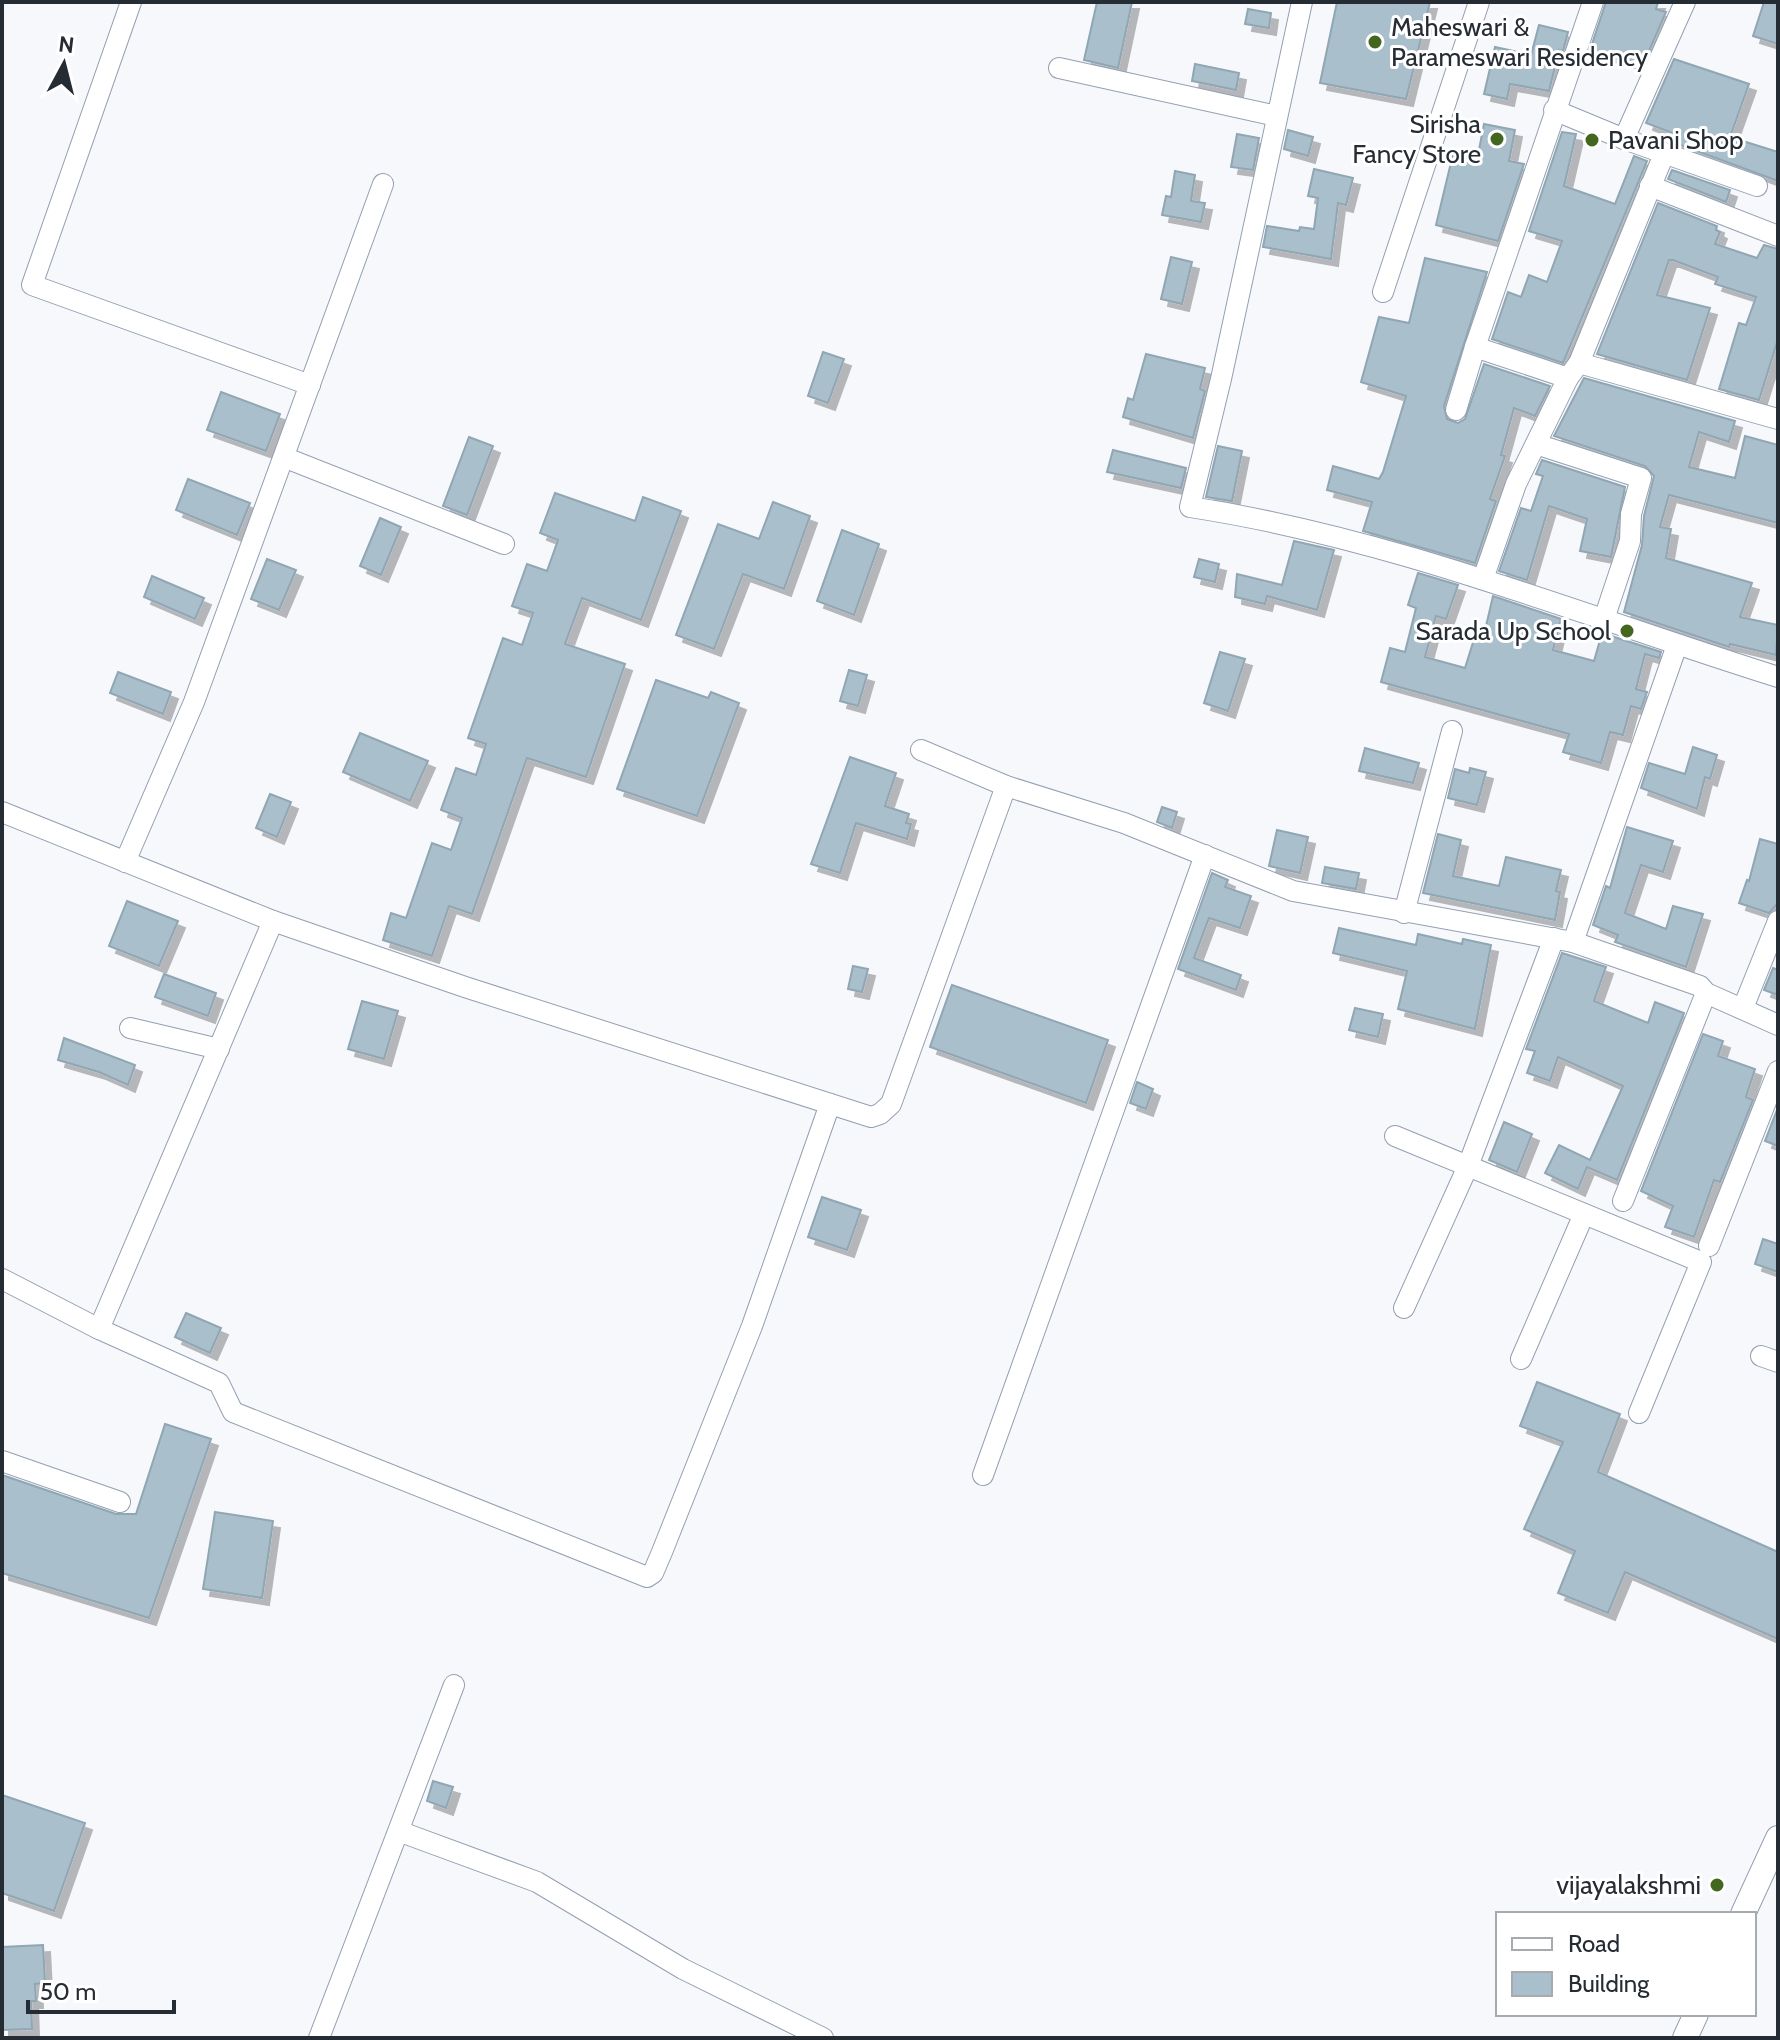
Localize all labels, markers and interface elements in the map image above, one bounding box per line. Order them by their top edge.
place label: Maheswari & Parameswari Residency [1391,11,1648,73]
north arrow [24,24,104,104]
text: N [57,30,76,59]
marker: Maheswari & Parameswari Residency [1366,33,1384,51]
place label: Sirisha Fancy Store [1352,108,1482,170]
place label: Pavani Shop [1608,124,1743,156]
marker: Sirisha Fancy Store [1488,130,1506,148]
marker: Pavani Shop [1583,131,1601,149]
place label: Sarada Up School [1416,615,1611,647]
marker: Sarada Up School [1618,622,1636,640]
place label: vijayalakshmi [1556,1869,1701,1901]
marker: vijayalakshmi [1708,1876,1726,1894]
legend [1496,1912,1756,2016]
text: Road [1568,1929,1620,1958]
scale bar [28,1964,174,2014]
text: Building [1568,1969,1650,1998]
text: 50 m [40,1977,96,2006]

